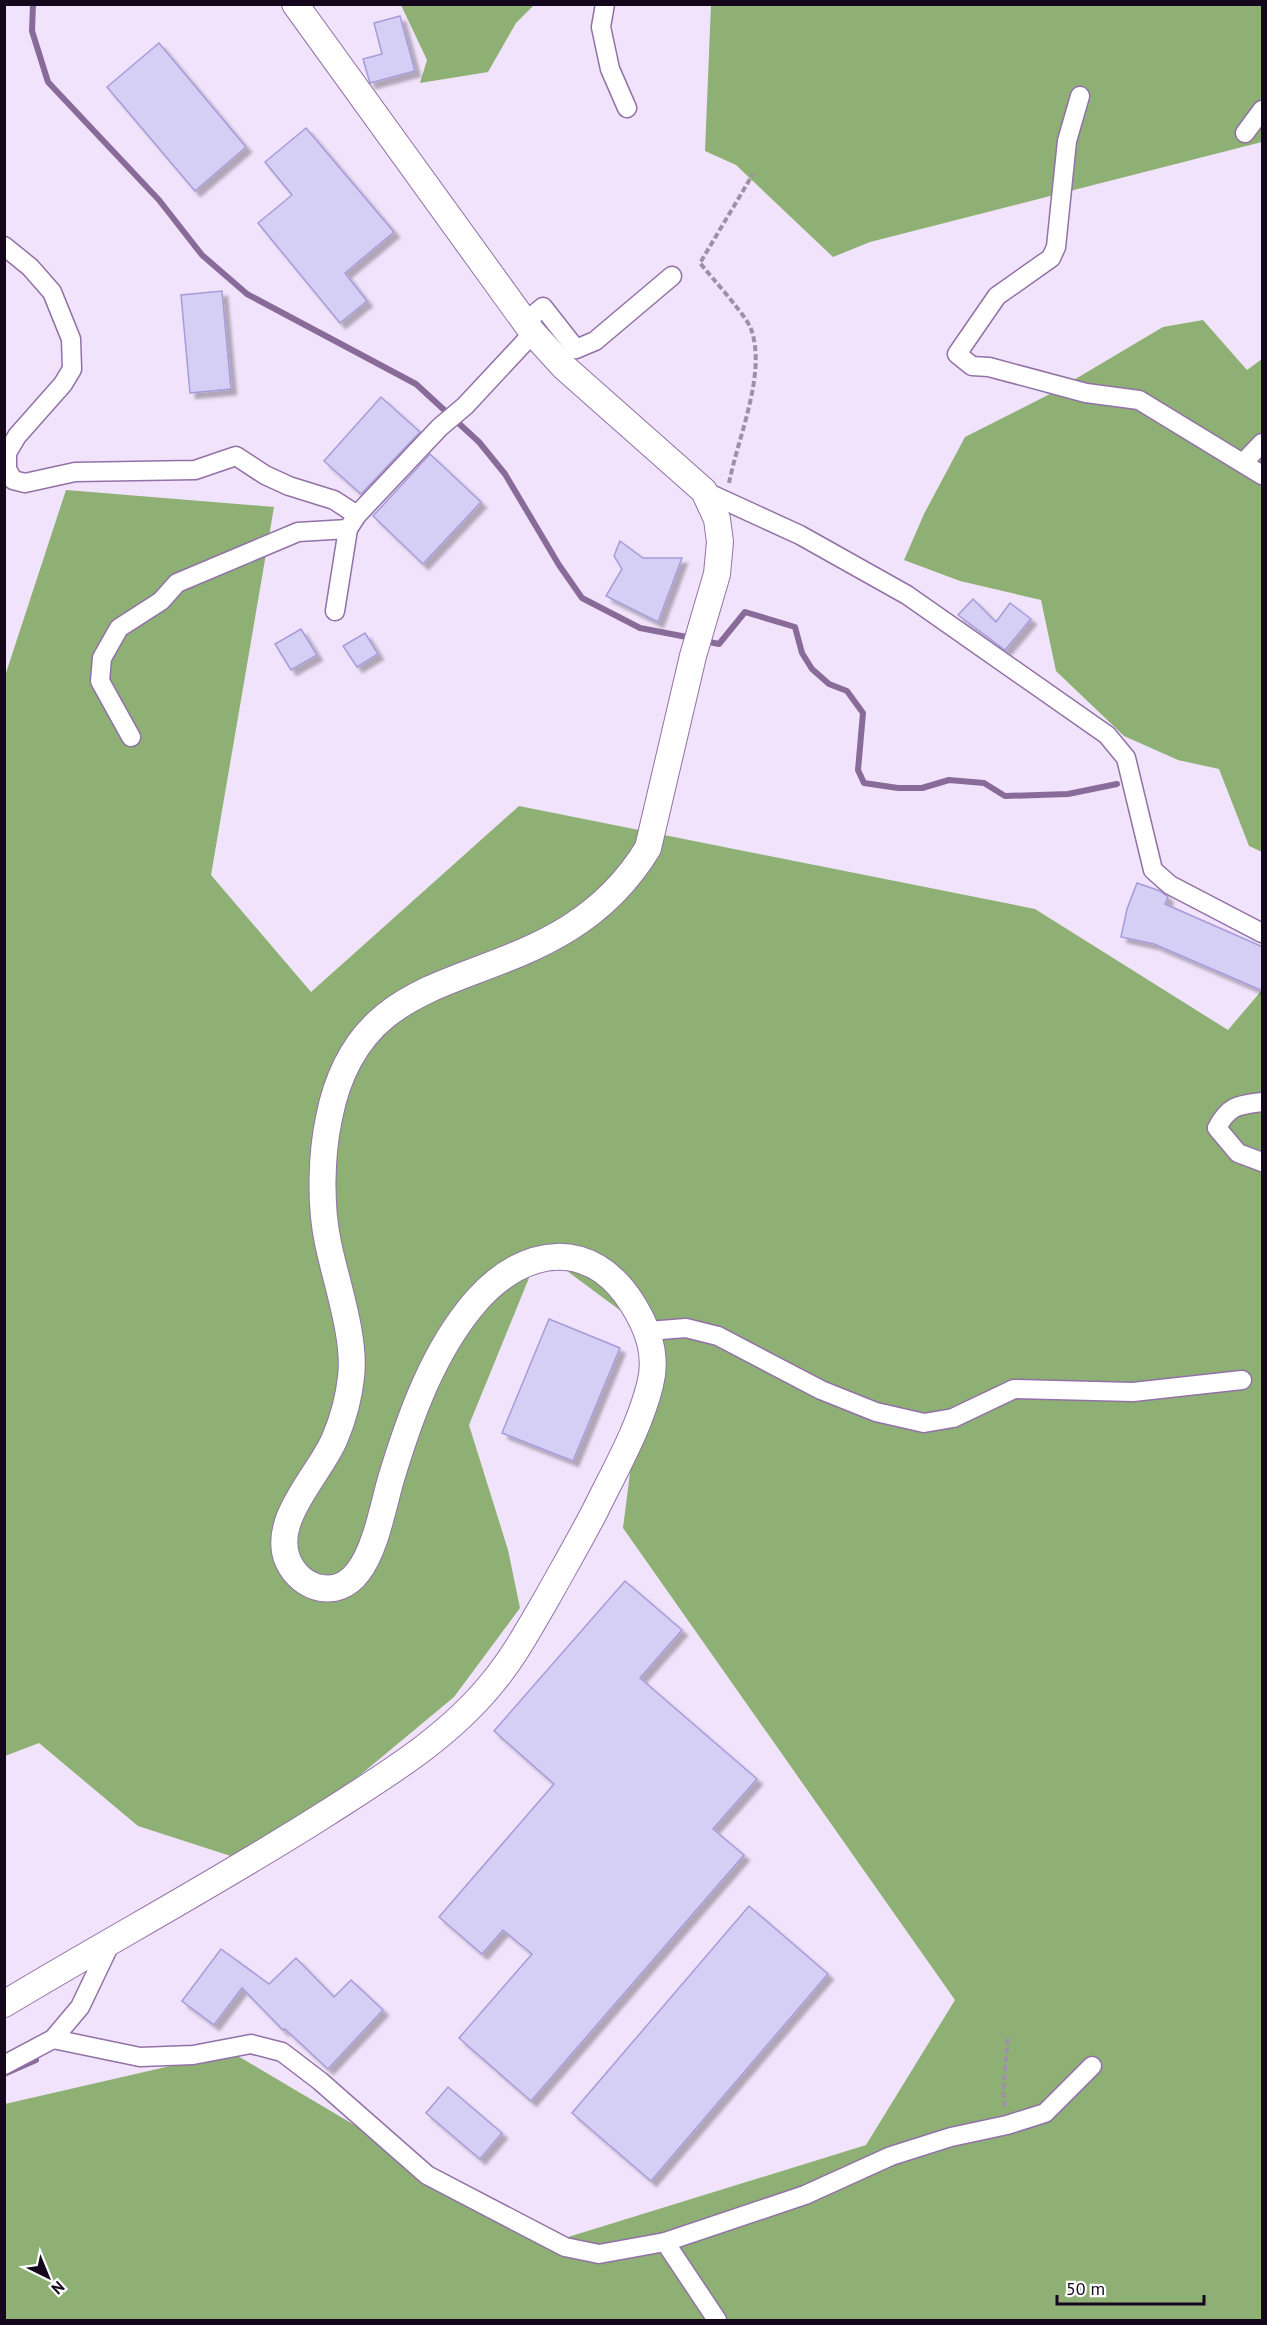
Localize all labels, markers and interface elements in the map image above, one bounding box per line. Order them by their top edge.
north arrow [18,2247,78,2307]
scale bar [1057,2268,1204,2306]
text: N [48,2277,69,2299]
text: 50 m [1066,2277,1105,2300]

